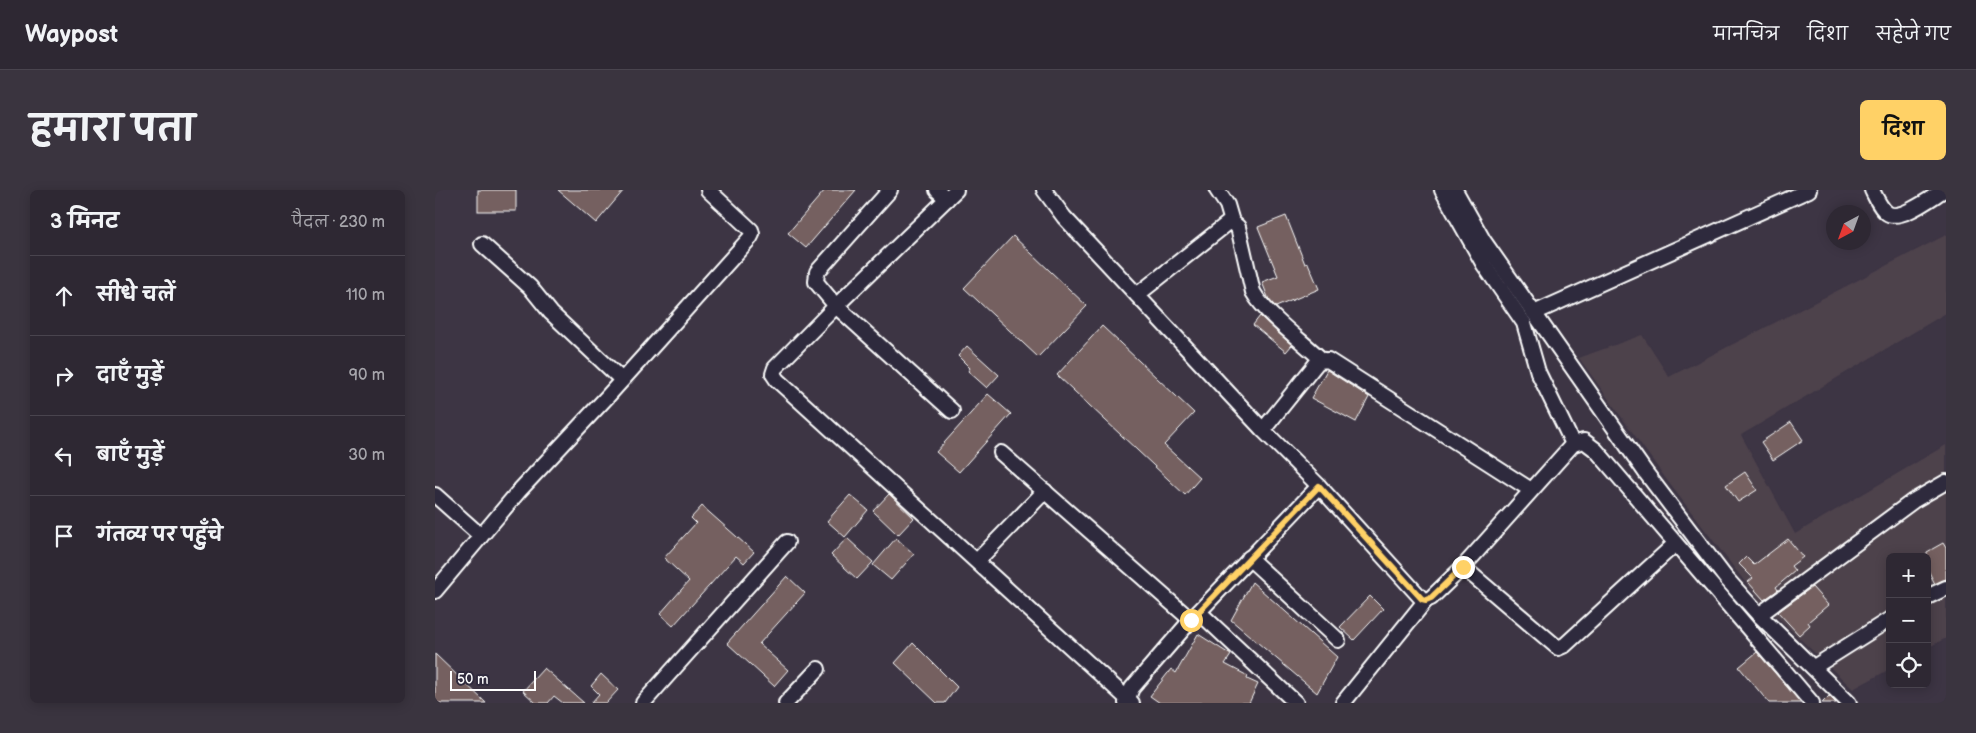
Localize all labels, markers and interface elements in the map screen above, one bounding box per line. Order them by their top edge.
text: Waypost [25,20,118,49]
text: मानचित्र [1713,24,1779,45]
text: दिशा [1807,24,1848,45]
text: सहेजे गए [1876,24,1951,45]
button: दिशा [1860,100,1946,160]
text: हमारा पता [30,108,195,151]
north arrow [1826,205,1871,250]
text: 3 मिनट [50,209,119,234]
text: पैदल · 230 m [292,213,385,232]
icon: ahead [50,282,78,310]
text: सीधे चलें [97,284,175,307]
text: 110 m [346,286,385,305]
icon: right [50,362,78,390]
text: दाएँ मुड़ें [97,364,163,387]
text: 90 m [349,366,385,385]
icon: left [50,442,78,470]
text: बाएँ मुड़ें [97,444,164,467]
text: 30 m [348,446,385,465]
icon: arrive [50,522,78,550]
text: गंतव्य पर पहुँचे [97,524,223,547]
map controls [1886,553,1931,688]
button: + [1886,553,1931,598]
route end [1452,556,1475,579]
button: − [1886,598,1931,643]
route start [1180,609,1203,632]
button: locate [1886,643,1931,688]
scale bar [450,668,536,691]
text: 50 m [457,671,489,688]

